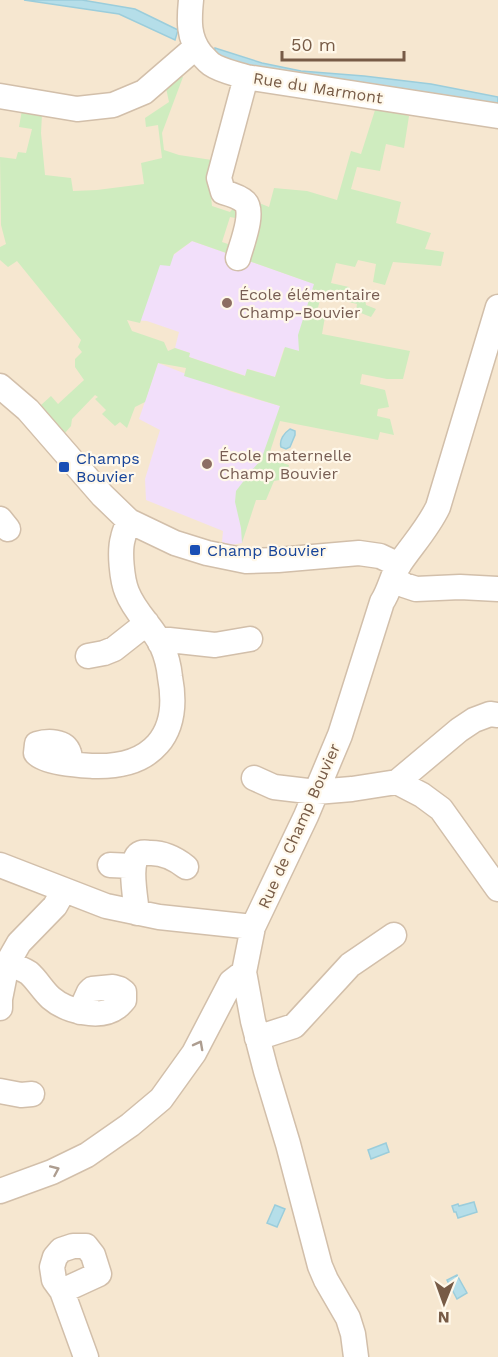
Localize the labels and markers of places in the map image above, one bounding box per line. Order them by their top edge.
place label: École élémentaire Champ-Bouvier [239,285,380,322]
marker: École élémentaire Champ-Bouvier [220,296,234,310]
place label: École maternelle Champ Bouvier [219,446,352,483]
place label: Champs Bouvier [76,449,140,486]
marker: École maternelle Champ Bouvier [200,457,214,471]
marker: Champs Bouvier [57,460,71,474]
place label: Champ Bouvier [207,541,326,560]
marker: Champ Bouvier [188,543,202,557]

